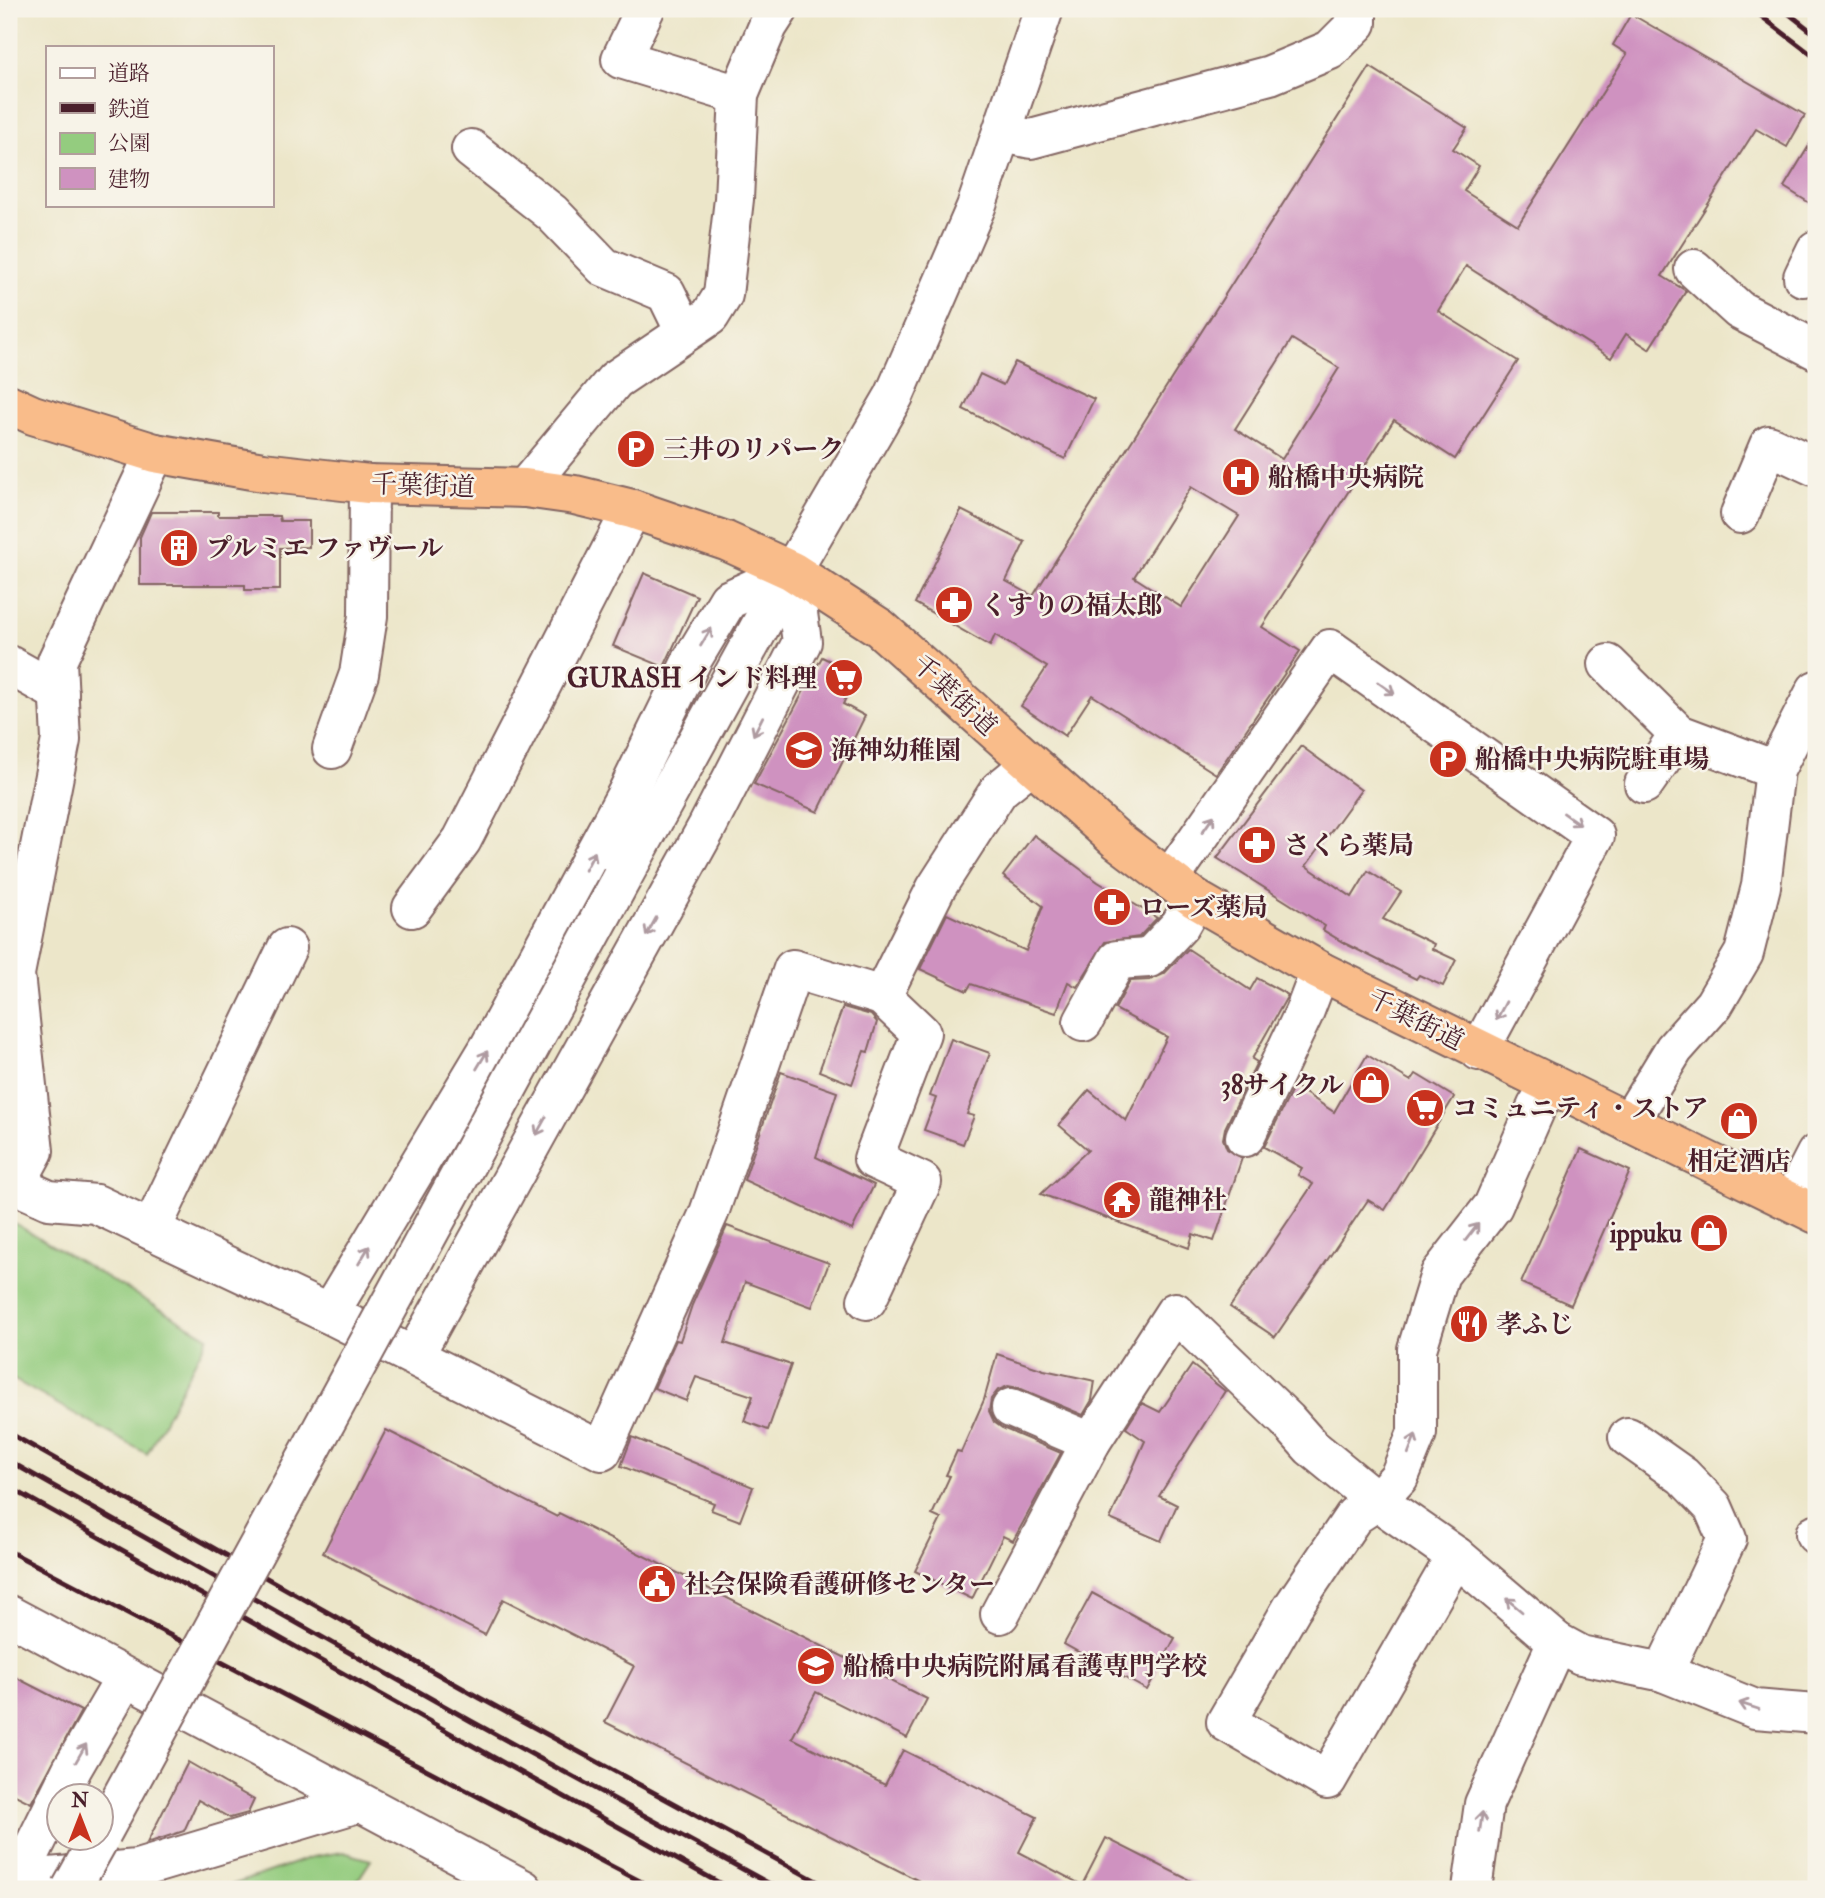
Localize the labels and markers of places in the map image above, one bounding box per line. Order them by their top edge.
parking icon: 三井のリパーク [615,428,657,470]
place label: 三井のリパーク [663,434,844,466]
hospital icon: 船橋中央病院 [1220,456,1262,498]
place label: 船橋中央病院 [1268,462,1424,494]
building icon: プルミエ ファヴール [158,527,200,569]
place label: プルミエ ファヴール [206,533,443,565]
pharmacy icon: くすりの福太郎 [933,584,975,626]
place label: くすりの福太郎 [981,590,1163,622]
supermarket icon: GURASH インド料理 [823,657,865,699]
place label: GURASH インド料理 [567,663,817,695]
school or university icon: 海神幼稚園 [783,729,825,771]
place label: 海神幼稚園 [831,735,961,767]
parking icon: 船橋中央病院駐車場 [1427,738,1469,780]
place label: 船橋中央病院駐車場 [1475,744,1709,776]
pharmacy icon: さくら薬局 [1236,824,1278,866]
place label: さくら薬局 [1284,830,1414,862]
pharmacy icon: ローズ薬局 [1091,886,1133,928]
place label: ローズ薬局 [1139,892,1268,924]
shop icon: 38サイクル [1350,1064,1392,1106]
place label: 38サイクル [1221,1070,1344,1102]
supermarket icon: コミュニティ・ストア [1404,1087,1446,1129]
place label: コミュニティ・ストア [1452,1093,1709,1125]
shop icon: 相定酒店 [1718,1100,1760,1142]
place label: 相定酒店 [1687,1146,1791,1178]
temple icon: 龍神社 [1101,1179,1143,1221]
place label: 龍神社 [1149,1185,1227,1217]
shop icon: ippuku [1688,1212,1730,1254]
place label: ippuku [1609,1218,1683,1251]
restaurant icon: 孝ふじ [1448,1303,1490,1345]
place label: 孝ふじ [1496,1309,1574,1341]
public building icon: 社会保険看護研修センター [636,1563,678,1605]
place label: 社会保険看護研修センター [684,1569,995,1601]
school or university icon: 船橋中央病院附属看護専門学校 [795,1645,837,1687]
place label: 船橋中央病院附属看護専門学校 [843,1651,1207,1683]

